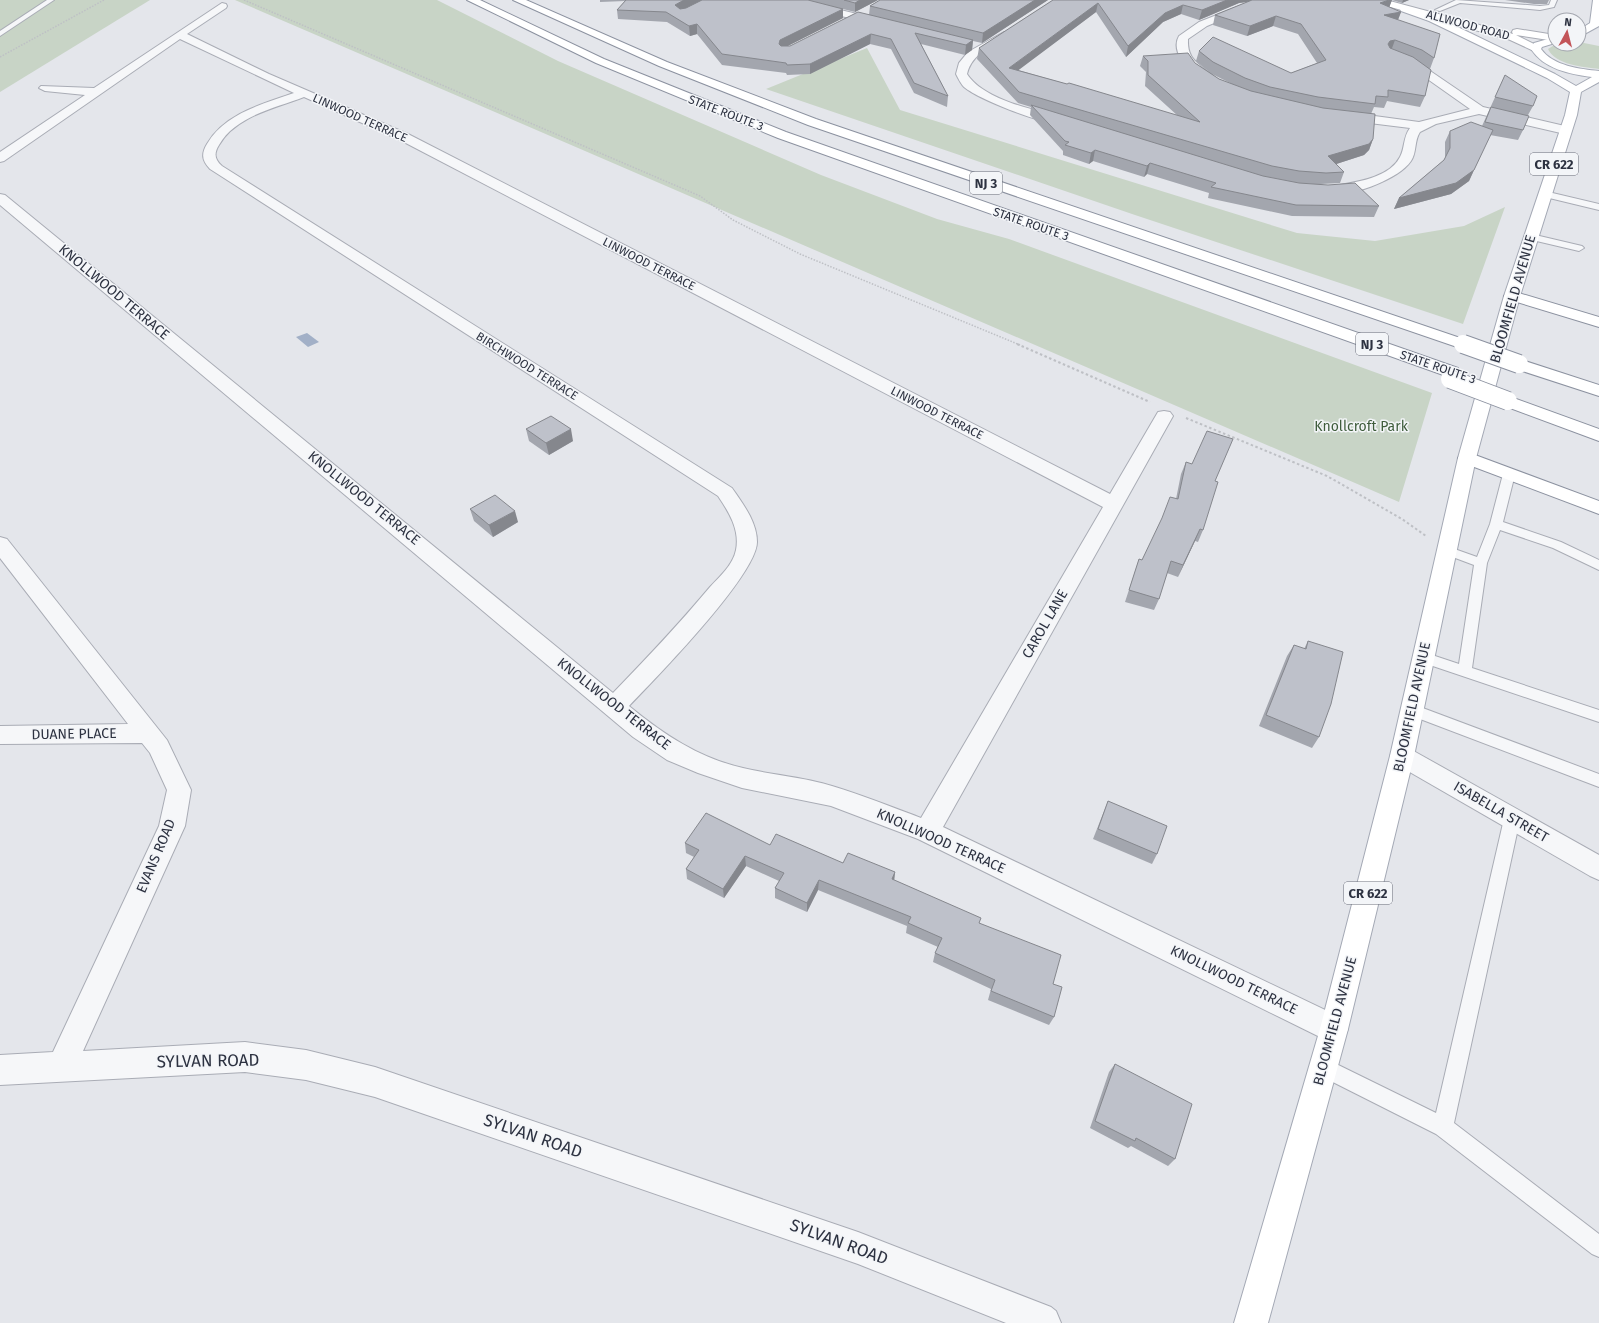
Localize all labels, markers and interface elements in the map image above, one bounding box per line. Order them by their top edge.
street label: ALLWOOD ROAD [1425,7,1511,43]
north arrow [1547,12,1587,52]
text: N [1564,16,1573,29]
street label: LINWOOD TERRACE [310,91,410,145]
street label: STATE ROUTE 3 [687,92,765,134]
road number: CR 622 [1530,153,1578,175]
road number: NJ 3 [970,172,1002,194]
street label: STATE ROUTE 3 [991,204,1071,244]
street label: BLOOMFIELD AVENUE [1487,233,1539,365]
street label: LINWOOD TERRACE [600,235,698,293]
street label: KNOLLWOOD TERRACE [55,241,173,343]
street label: BIRCHWOOD TERRACE [474,329,580,403]
road number: NJ 3 [1356,333,1388,355]
street label: STATE ROUTE 3 [1398,347,1478,387]
street label: LINWOOD TERRACE [888,384,986,442]
park label: Knollcroft Park [1314,418,1409,435]
street label: KNOLLWOOD TERRACE [304,448,424,548]
street label: CAROL LANE [1018,587,1072,661]
street label: BLOOMFIELD AVENUE [1390,640,1434,774]
street label: KNOLLWOOD TERRACE [554,654,674,754]
street label: DUANE PLACE [31,725,117,743]
street label: ISABELLA STREET [1451,778,1552,846]
street label: KNOLLWOOD TERRACE [874,805,1008,877]
street label: EVANS ROAD [133,816,179,896]
road number: CR 622 [1344,882,1392,904]
street label: KNOLLWOOD TERRACE [1168,942,1300,1018]
street label: BLOOMFIELD AVENUE [1310,955,1360,1087]
street label: SYLVAN ROAD [156,1050,260,1072]
street label: SYLVAN ROAD [481,1109,585,1163]
street label: SYLVAN ROAD [787,1215,891,1269]

